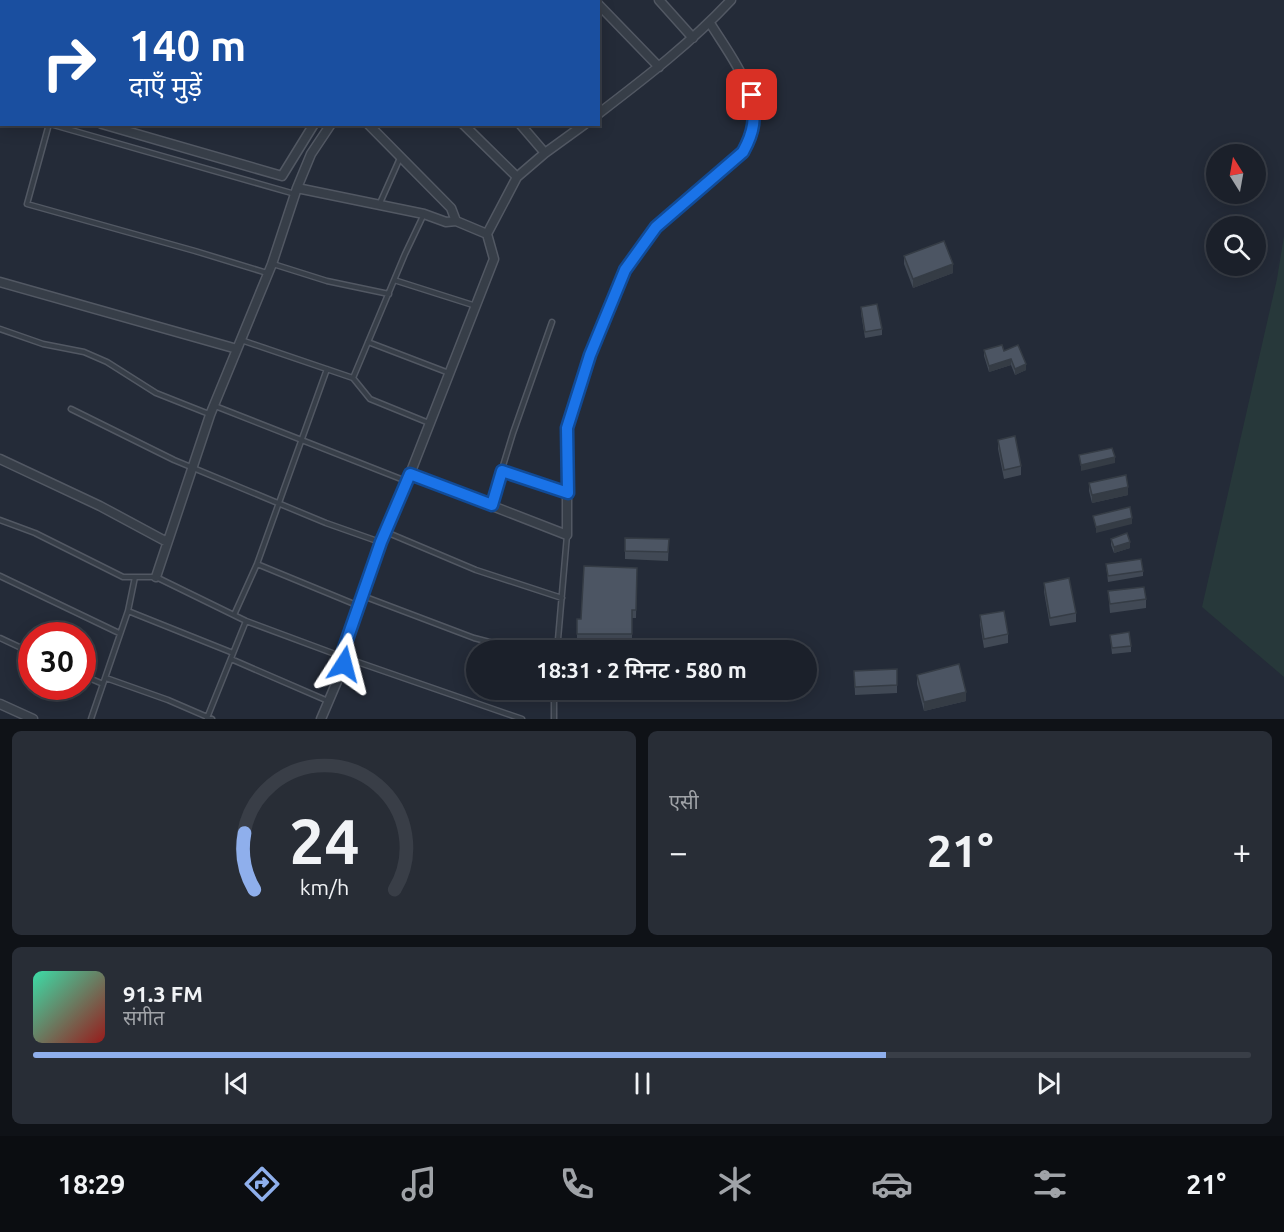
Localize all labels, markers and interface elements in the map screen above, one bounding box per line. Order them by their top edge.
text: 140 m [129,22,246,69]
icon: right [30,24,108,102]
pin [726,69,777,120]
text: दाएँ मुड़ें [129,71,202,101]
icon: arrive [735,78,768,111]
north arrow [1206,144,1266,204]
map controls [1206,144,1266,276]
button: search [1206,216,1266,276]
speed limit sign: 30 [18,622,96,700]
position arrow [312,632,376,696]
text: 18:31 · 2 मिनट · 580 m [536,657,747,682]
text: एसी [669,790,699,813]
text: 24 [289,806,359,876]
text: 21° [927,825,993,876]
text: − [669,833,688,870]
text: + [1232,833,1251,870]
text: km/h [299,875,349,899]
text: 91.3 FM [123,981,203,1006]
text: संगीत [123,1006,164,1029]
icon: previous [220,1067,253,1100]
icon: pause [626,1067,659,1100]
icon: next [1032,1067,1065,1100]
icon: directions [241,1163,283,1205]
icon: music [398,1163,440,1205]
icon: phone [556,1163,598,1205]
icon: climate [714,1163,756,1205]
icon: car [871,1163,913,1205]
icon: filters [1029,1163,1071,1205]
text: 18:29 [58,1169,125,1199]
text: 21° [1186,1169,1226,1199]

